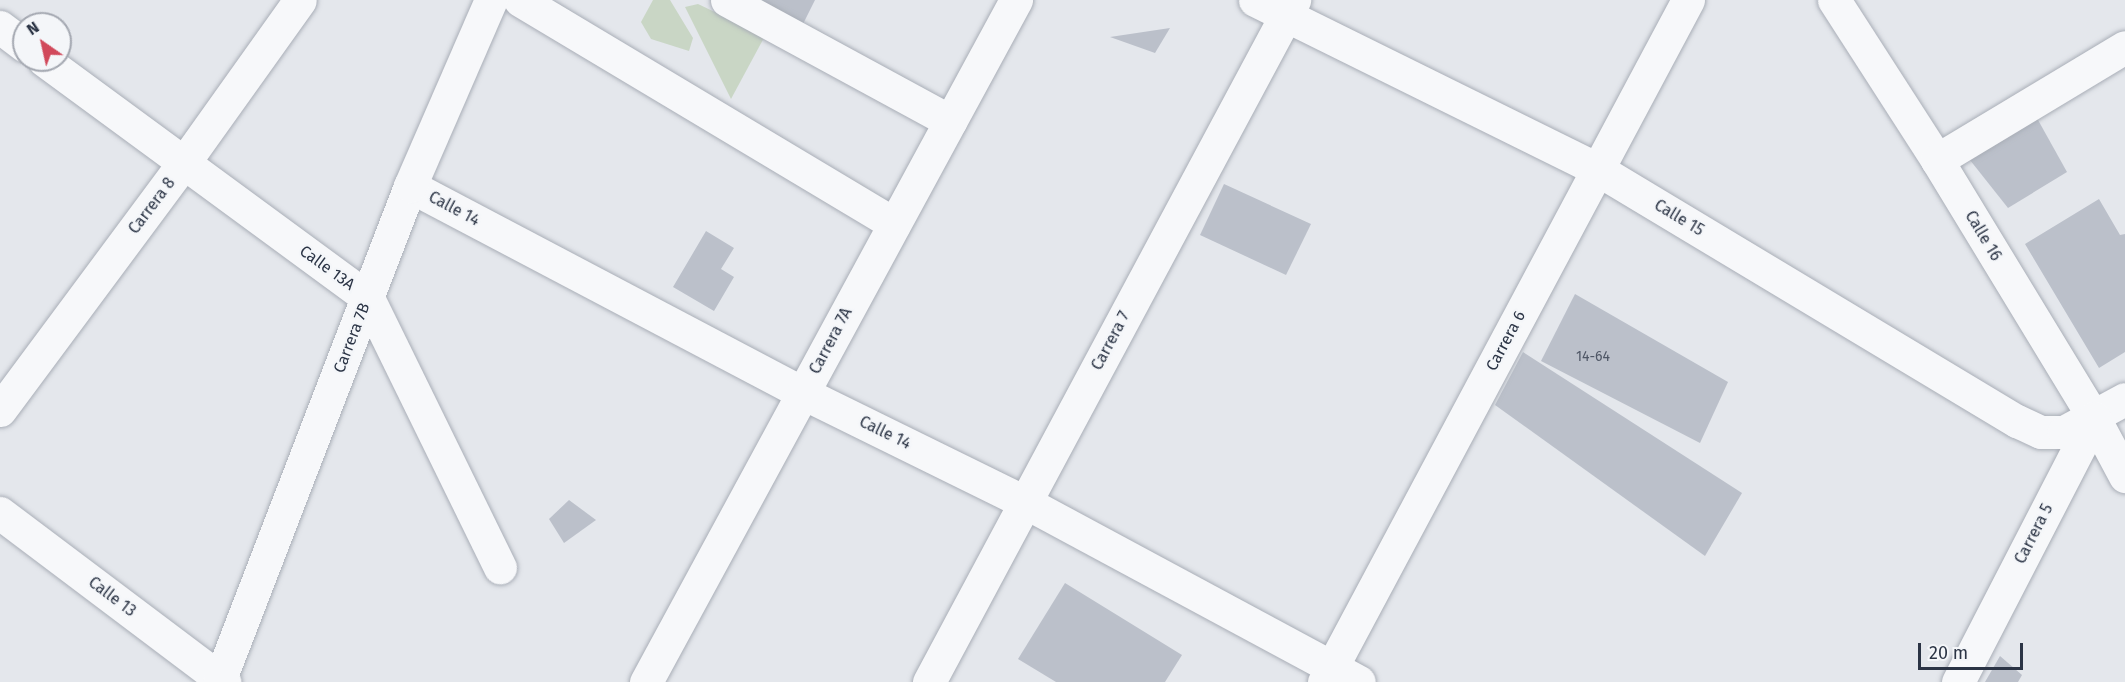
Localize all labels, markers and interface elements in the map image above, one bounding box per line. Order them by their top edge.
north arrow [12,12,72,72]
text: N [23,17,42,39]
street label: Carrera 8 [125,174,179,238]
street label: Calle 14 [425,188,483,230]
street label: Calle 15 [1651,196,1707,240]
street label: Calle 16 [1961,207,2005,265]
street label: Calle 13A [296,242,358,294]
street label: Carrera 7B [330,300,374,376]
street label: Carrera 7A [806,305,856,377]
street label: Carrera 7 [1088,308,1134,374]
street label: Carrera 6 [1482,308,1530,374]
house number: 14-64 [1576,349,1610,365]
street label: Calle 14 [856,412,914,454]
street label: Carrera 5 [2011,501,2057,567]
street label: Calle 13 [84,573,140,621]
scale bar [1921,631,2026,669]
text: 20 m [1929,642,1968,664]

